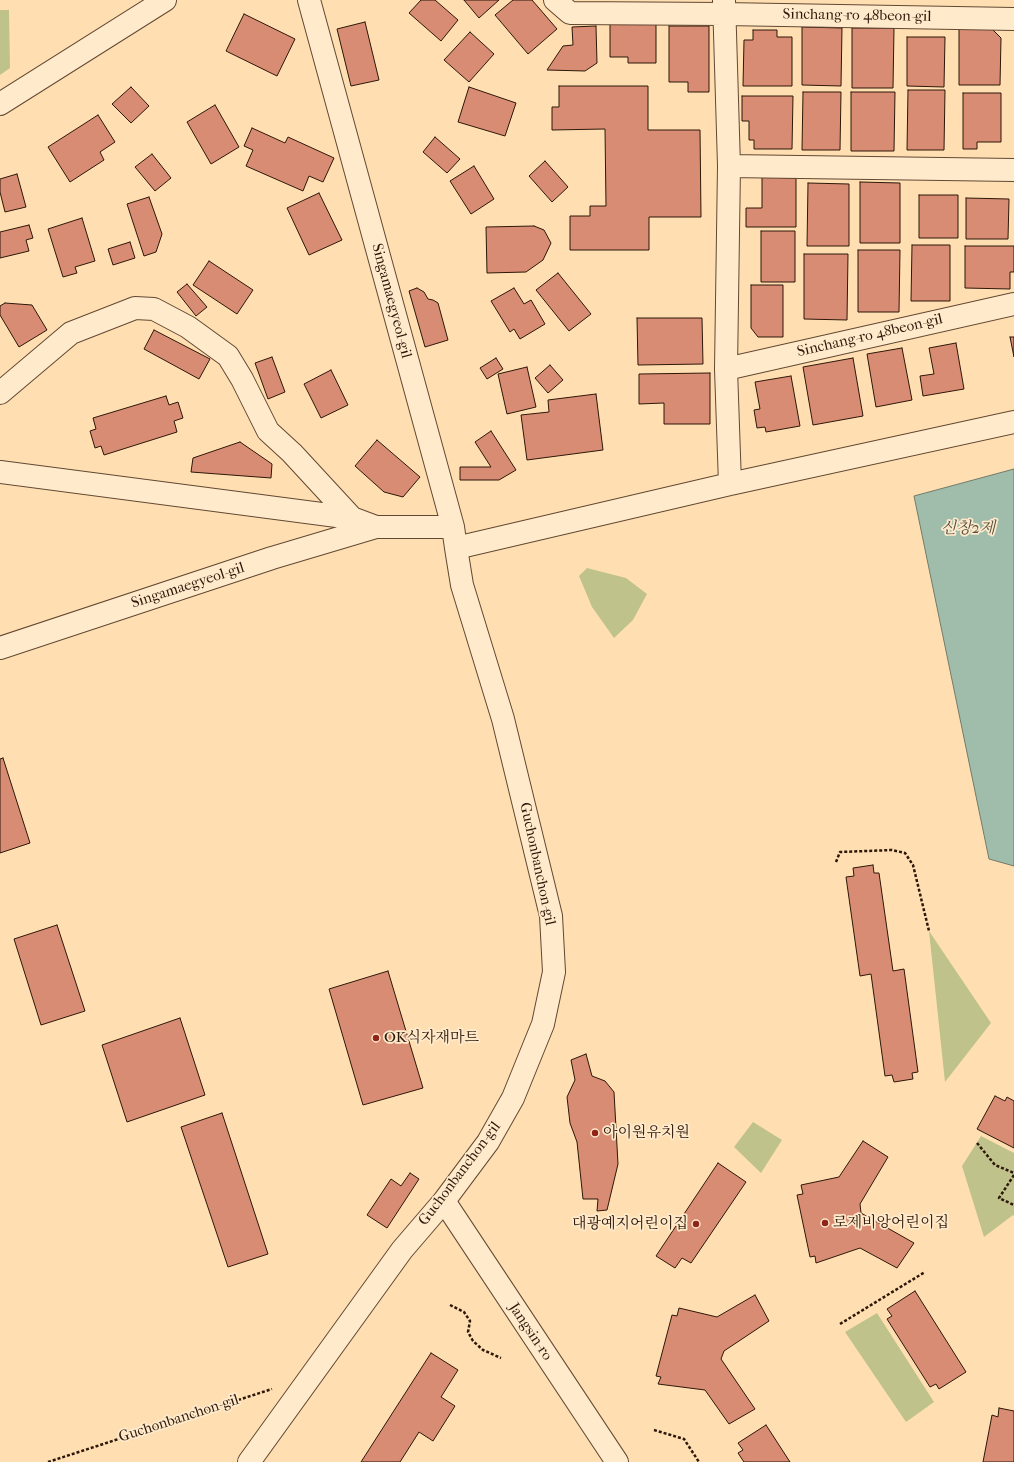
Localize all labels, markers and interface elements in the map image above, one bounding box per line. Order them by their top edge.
street label: Sinchang-ro 48beon-gil [782,6,932,26]
street label: Singamaegyeol-gil [367,242,415,360]
street label: Sinchang-ro 48beon-gil [795,310,945,362]
water label: 신창2제 [941,519,995,539]
street label: Singamaegyeol-gil [129,559,247,613]
street label: Guchonbanchon-gil [515,801,559,927]
place label: OK식자재마트 [384,1029,479,1047]
marker: OK식자재마트 [371,1033,381,1043]
street label: Guchonbanchon-gil [415,1119,505,1229]
place label: 아이원유치원 [603,1124,690,1142]
marker: 아이원유치원 [590,1128,600,1138]
place label: 로제비앙어린이집 [833,1214,949,1232]
place label: 대광예지어린이집 [572,1215,688,1233]
marker: 로제비앙어린이집 [820,1218,830,1228]
marker: 대광예지어린이집 [691,1219,701,1229]
street label: Jangsin-ro [504,1300,556,1364]
street label: Guchonbanchon-gil [117,1391,241,1447]

